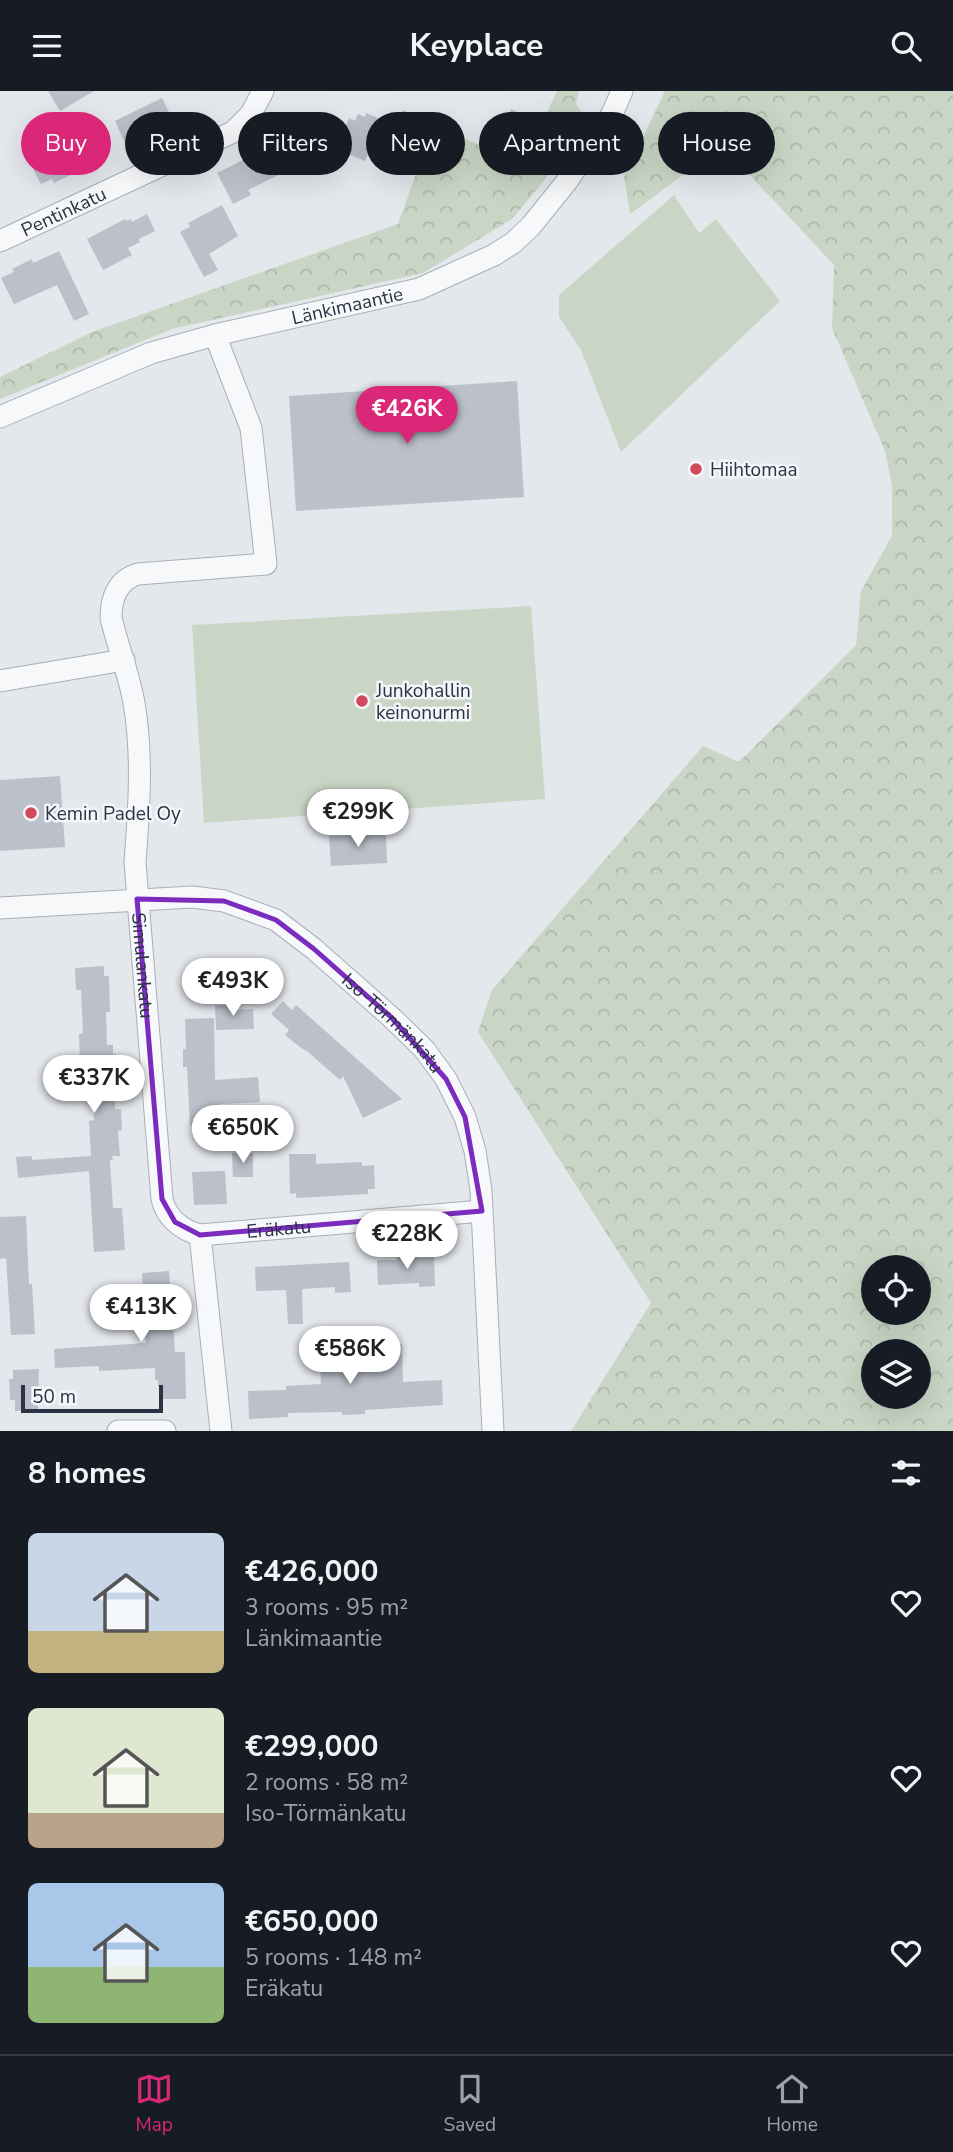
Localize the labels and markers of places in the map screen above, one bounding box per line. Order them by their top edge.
pin: €426K [358,387,456,446]
place label: Hiihtomaa [710,457,798,483]
marker: Hiihtomaa [688,461,704,477]
place label: Junkohallin keinonurmi [375,678,471,726]
marker: Junkohallin keinonurmi [354,693,370,709]
pin: €299K [309,789,407,849]
place label: Kemin Padel Oy [45,801,181,827]
marker: Kemin Padel Oy [23,805,39,821]
pin: €493K [184,958,282,1018]
pin: €337K [45,1055,143,1115]
pin: €650K [194,1105,292,1165]
pin: €228K [358,1211,456,1271]
pin: €413K [92,1285,190,1344]
pin: €586K [301,1327,399,1386]

